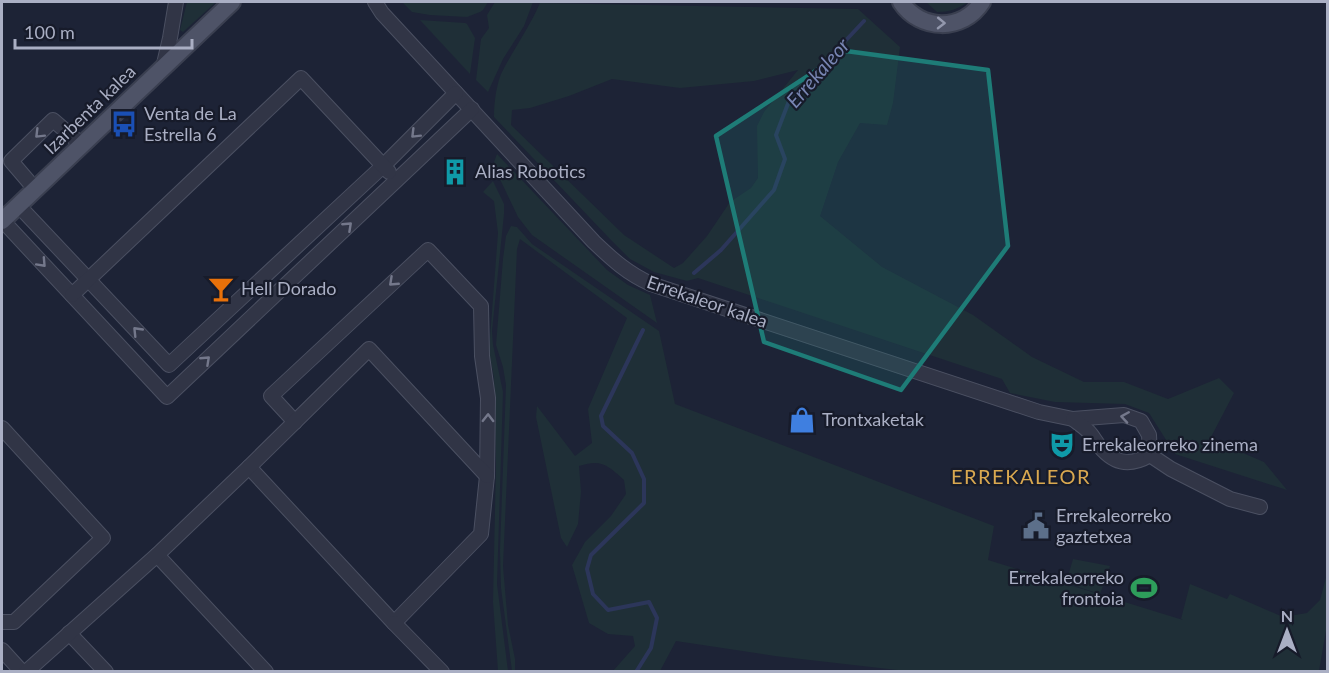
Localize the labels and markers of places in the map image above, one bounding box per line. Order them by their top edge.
place label: Venta de La Estrella 6 [144,102,237,145]
bus stop icon: Venta de La Estrella 6 [109,109,139,139]
building icon: Alias Robotics [440,157,470,187]
place label: Alias Robotics [475,160,586,182]
bar icon: Hell Dorado [206,274,236,304]
place label: Hell Dorado [241,277,336,299]
shop icon: Trontxaketak [787,405,817,435]
place label: Trontxaketak [822,408,925,430]
theatre icon: Errekaleorreko zinema [1047,430,1077,460]
place label: Errekaleorreko zinema [1082,433,1258,455]
place label: Errekaleorreko gaztetxea [1056,504,1172,547]
public building icon: Errekaleorreko gaztetxea [1021,511,1051,541]
place label: Errekaleorreko frontoia [1008,566,1124,609]
sports icon: Errekaleorreko frontoia [1129,573,1159,603]

